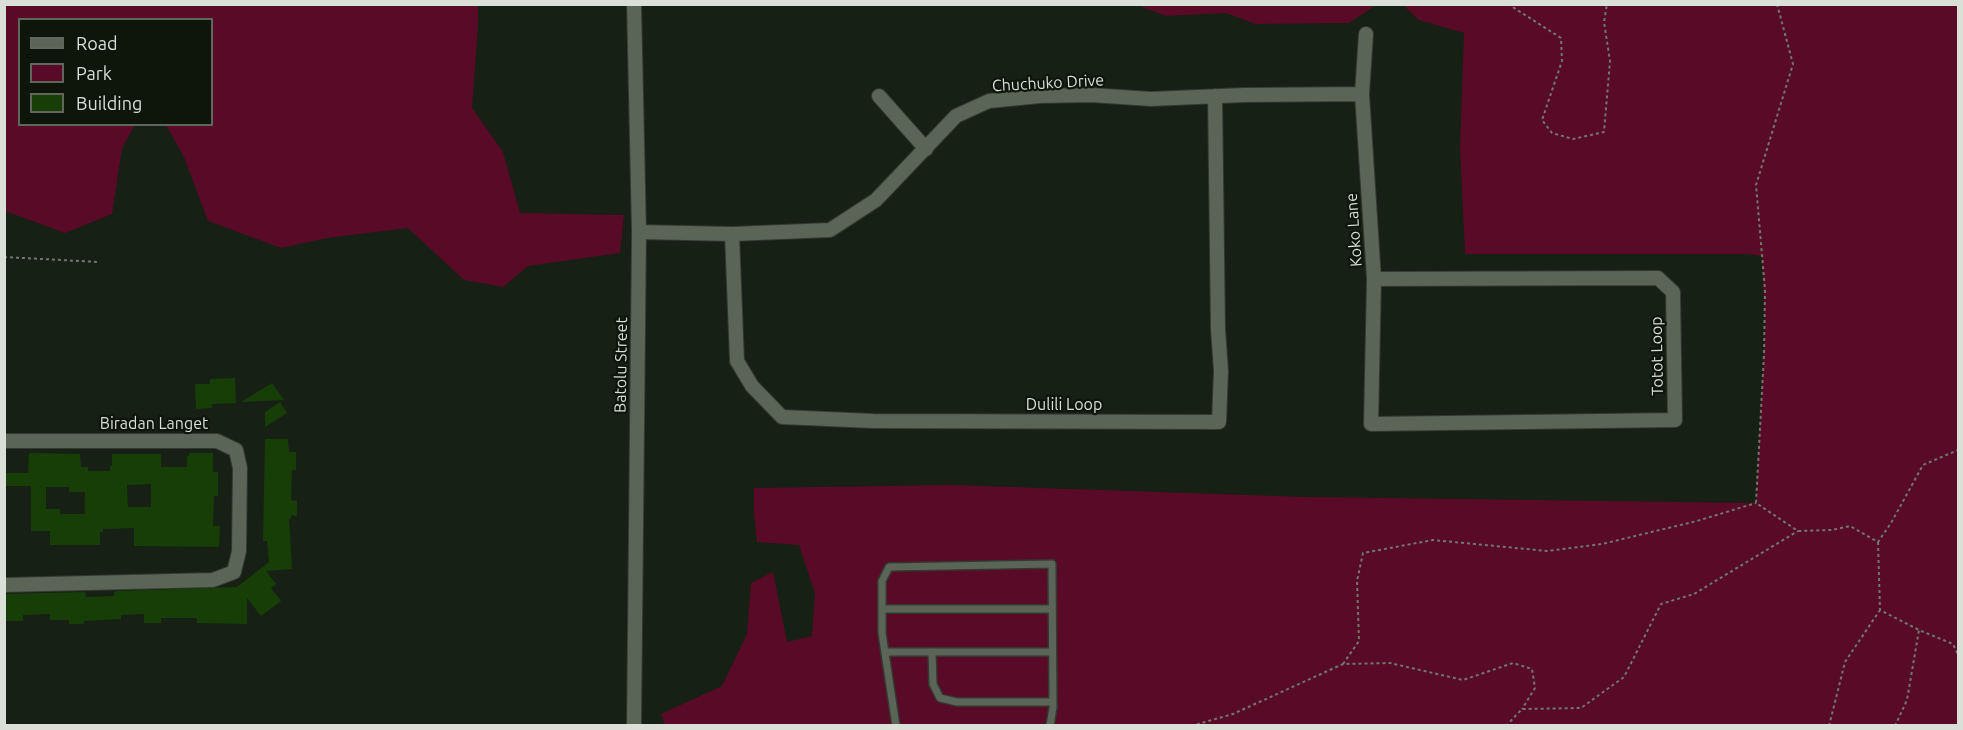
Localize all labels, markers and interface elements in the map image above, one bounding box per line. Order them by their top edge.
legend [18,18,213,126]
text: Road [76,33,118,53]
text: Park [76,63,112,83]
street label: Chuchuko Drive [991,70,1105,96]
text: Building [76,93,142,113]
street label: Koko Lane [1342,192,1366,268]
street label: Totot Loop [1647,316,1667,396]
street label: Batolu Street [611,317,631,413]
street label: Dulili Loop [1026,395,1102,415]
street label: Biradan Langet [100,414,208,434]

